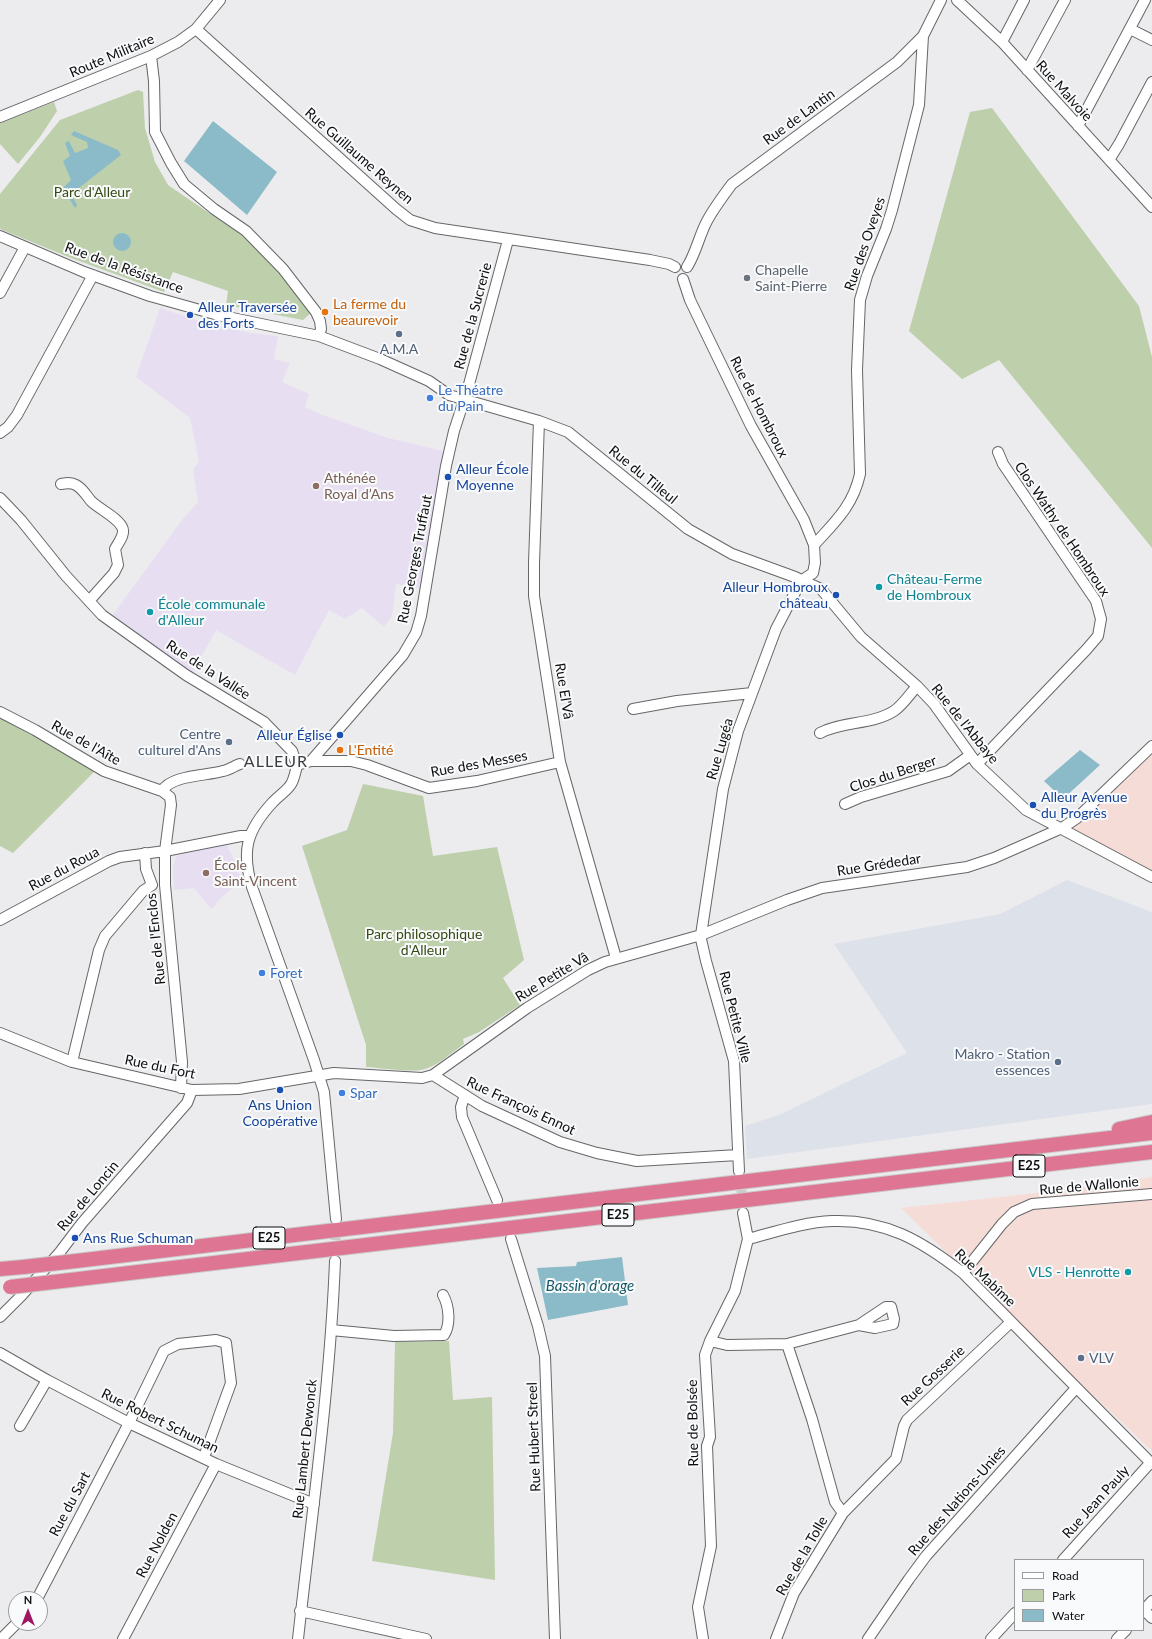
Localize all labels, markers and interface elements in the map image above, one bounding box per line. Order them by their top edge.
street label: Route Militaire [67,31,157,81]
street label: Rue Malvoie [1032,57,1096,125]
street label: Rue de Lantin [760,85,838,149]
street label: Rue Guillaume Reynen [301,104,417,208]
park label: Parc d'Alleur [54,184,130,200]
street label: Rue des Oveyes [841,195,889,293]
street label: Rue de la Résistance [62,239,186,297]
street label: Rue de la Sucrerie [451,261,495,371]
place label: Chapelle Saint-Pierre [755,262,827,294]
marker: Chapelle Saint-Pierre [742,273,752,283]
place label: La ferme du beaurevoir [333,296,406,328]
place label: Alleur Traversée des Forts [198,299,297,332]
marker: La ferme du beaurevoir [320,307,330,317]
marker: Alleur Traversée des Forts [185,310,195,320]
marker: A.M.A [394,329,404,339]
place label: A.M.A [380,341,418,357]
street label: Rue de Hombroux [726,354,792,460]
place label: Le Théatre du Pain [438,382,503,414]
marker: Le Théatre du Pain [425,393,435,403]
street label: Rue du Tilleul [605,442,681,508]
street label: Clos Wathy de Hombroux [1011,459,1113,599]
place label: Alleur École Moyenne [456,461,529,494]
place label: Athénée Royal d’Ans [324,470,394,502]
marker: Alleur École Moyenne [443,472,453,482]
marker: Athénée Royal d’Ans [311,481,321,491]
street label: Rue Georges Truffaut [394,493,436,625]
place label: Château-Ferme de Hombroux [887,571,982,604]
place label: Alleur Hombroux château [723,579,828,612]
marker: Château-Ferme de Hombroux [874,582,884,592]
marker: Alleur Hombroux château [831,590,841,600]
place label: École communale d'Alleur [158,596,265,628]
marker: École communale d'Alleur [145,607,155,617]
street label: Rue de la Vallée [163,637,253,703]
street label: Rue El'Vâ [551,662,577,720]
street label: Rue de l'Abbaye [928,681,1002,767]
street label: Rue Lugéa [703,716,737,782]
street label: Rue de l'Aîte [48,717,124,769]
place label: Centre culturel d'Ans [138,726,221,758]
place label: Alleur Église [257,727,332,743]
marker: Alleur Église [335,730,345,740]
marker: Centre culturel d'Ans [224,737,234,747]
place label: L'Entité [348,742,393,758]
marker: L'Entité [335,745,345,755]
street label: Rue des Messes [429,747,529,781]
district label: ALLEUR [244,752,308,772]
street label: Clos du Berger [847,752,939,796]
place label: Alleur Avenue du Progrès [1041,789,1127,822]
marker: Alleur Avenue du Progrès [1028,800,1038,810]
street label: Rue du Roua [26,843,102,895]
street label: Rue Grédedar [836,850,922,880]
place label: École Saint-Vincent [214,857,297,890]
marker: École Saint-Vincent [201,868,211,878]
street label: Rue de l'Enclos [143,892,169,986]
park label: Parc philosophique d'Alleur [366,926,482,958]
street label: Rue Petite Vâ [512,949,592,1005]
place label: Foret [270,965,302,981]
marker: Foret [257,968,267,978]
street label: Rue Petite Ville [715,969,755,1065]
place label: Makro - Station essences [954,1046,1050,1078]
street label: Rue du Fort [123,1051,197,1083]
marker: Makro - Station essences [1053,1057,1063,1067]
street label: Rue François Ennot [464,1073,578,1139]
marker: Ans Union Coopérative [275,1085,285,1095]
place label: Spar [350,1085,377,1101]
marker: Spar [337,1088,347,1098]
place label: Ans Union Coopérative [242,1097,318,1130]
road number: E25 [1013,1155,1045,1177]
street label: Rue de Loncin [54,1158,122,1234]
street label: Rue de Wallonie [1039,1173,1139,1199]
road number: E25 [602,1204,634,1226]
road number: E25 [253,1227,285,1249]
place label: Ans Rue Schuman [83,1230,193,1246]
marker: Ans Rue Schuman [70,1233,80,1243]
street label: Rue Mabîme [951,1246,1019,1310]
place label: VLS - Henrotte [1028,1264,1120,1280]
marker: VLS - Henrotte [1123,1267,1133,1277]
water label: Bassin d'orage [546,1277,634,1295]
street label: Rue Gosserie [898,1342,968,1410]
place label: VLV [1089,1350,1114,1366]
marker: VLV [1076,1353,1086,1363]
street label: Rue Lambert Dewonck [289,1378,321,1520]
street label: Rue de Bolsée [684,1379,702,1467]
street label: Rue Hubert Streel [524,1382,544,1492]
street label: Rue Robert Schuman [99,1385,221,1457]
street label: Rue des Nations-Unies [905,1443,1009,1559]
street label: Rue Jean Pauly [1059,1462,1133,1542]
street label: Rue du Sart [46,1469,94,1539]
street label: Rue Nolden [133,1509,181,1581]
street label: Rue de la Tolle [773,1514,831,1598]
legend [1014,1559,1144,1631]
text: Road [1052,1568,1079,1583]
text: Park [1052,1588,1075,1603]
north arrow [8,1591,48,1631]
text: N [24,1593,32,1606]
text: Water [1052,1608,1085,1623]

